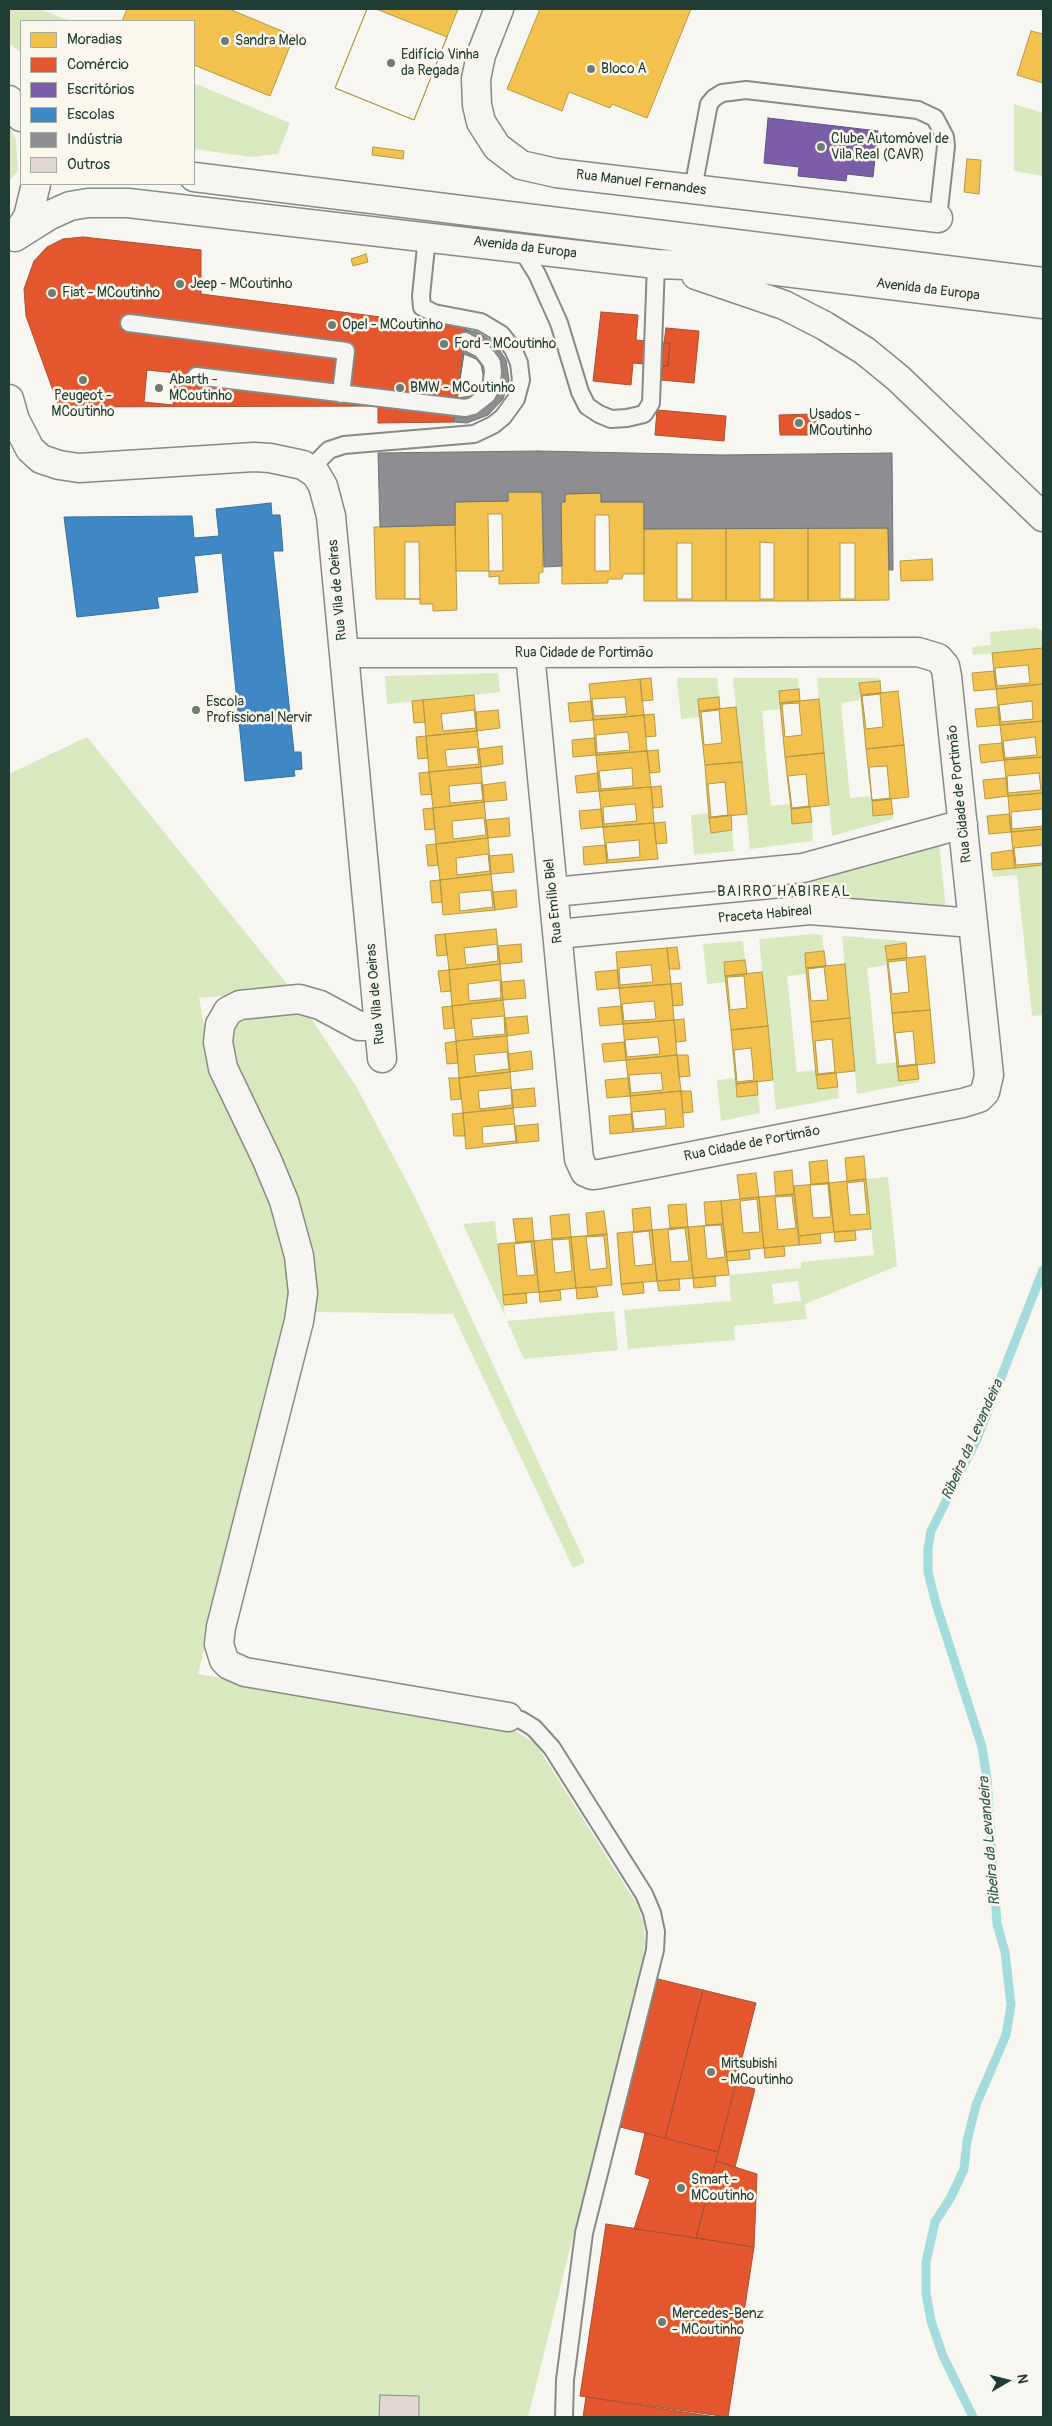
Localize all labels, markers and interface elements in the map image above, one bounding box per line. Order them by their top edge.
legend [20,20,195,185]
text: Moradias [67,30,122,49]
place label: Sandra Melo [235,33,306,49]
marker: Sandra Melo [219,35,231,47]
place label: Edifício Vinha da Regada [401,47,479,80]
text: Comércio [67,55,129,74]
marker: Edifício Vinha da Regada [385,57,397,69]
place label: Bloco A [601,61,647,77]
marker: Bloco A [585,63,597,75]
text: Escritórios [67,80,134,99]
text: Escolas [67,105,114,124]
text: Indústria [67,130,123,149]
place label: Clube Automóvel de Vila Real (CAVR) [831,131,949,164]
marker: Clube Automóvel de Vila Real (CAVR) [815,141,827,153]
text: Outros [67,155,110,174]
street label: Rua Manuel Fernandes [575,167,707,199]
street label: Avenida da Europa [472,233,578,263]
street label: Avenida da Europa [875,275,981,305]
place label: Jeep - MCoutinho [190,276,292,292]
marker: Jeep - MCoutinho [174,278,186,290]
place label: Fiat - MCoutinho [62,285,160,301]
marker: Fiat - MCoutinho [46,287,58,299]
place label: Opel - MCoutinho [342,317,443,333]
marker: Opel - MCoutinho [326,319,338,331]
place label: Ford - MCoutinho [454,336,556,352]
marker: Ford - MCoutinho [438,338,450,350]
place label: Abarth - MCoutinho [169,372,232,404]
marker: Peugeot - MCoutinho [77,374,89,386]
place label: BMW - MCoutinho [410,380,515,396]
marker: Abarth - MCoutinho [153,382,165,394]
marker: BMW - MCoutinho [394,382,406,394]
place label: Peugeot - MCoutinho [51,388,115,421]
place label: Usados - MCoutinho [809,407,872,440]
marker: Usados - MCoutinho [793,417,805,429]
street label: Rua Vila de Oeiras [325,539,351,641]
street label: Rua Cidade de Portimão [515,645,653,661]
place label: Escola Profissional Nervir [206,694,312,726]
marker: Escola Profissional Nervir [190,704,202,716]
street label: Rua Cidade de Portimão [944,724,976,864]
street label: Rua Emílio Biel [541,858,567,944]
district label: BAIRRO HABIREAL [715,883,853,901]
street label: Praceta Habireal [717,903,813,927]
street label: Rua Vila de Oeiras [363,943,389,1045]
street label: Rua Cidade de Portimão [683,1123,821,1165]
water label: Ribeira da Levandeira [938,1377,1008,1503]
water label: Ribeira da Levandeira [975,1776,1005,1906]
place label: Mitsubishi - MCoutinho [721,2056,793,2088]
marker: Mitsubishi - MCoutinho [705,2066,717,2078]
place label: Smart - MCoutinho [691,2172,754,2204]
marker: Smart - MCoutinho [675,2182,687,2194]
place label: Mercedes-Benz - MCoutinho [672,2306,764,2338]
marker: Mercedes-Benz - MCoutinho [656,2316,668,2328]
north arrow [982,2356,1032,2406]
text: N [1013,2373,1031,2385]

